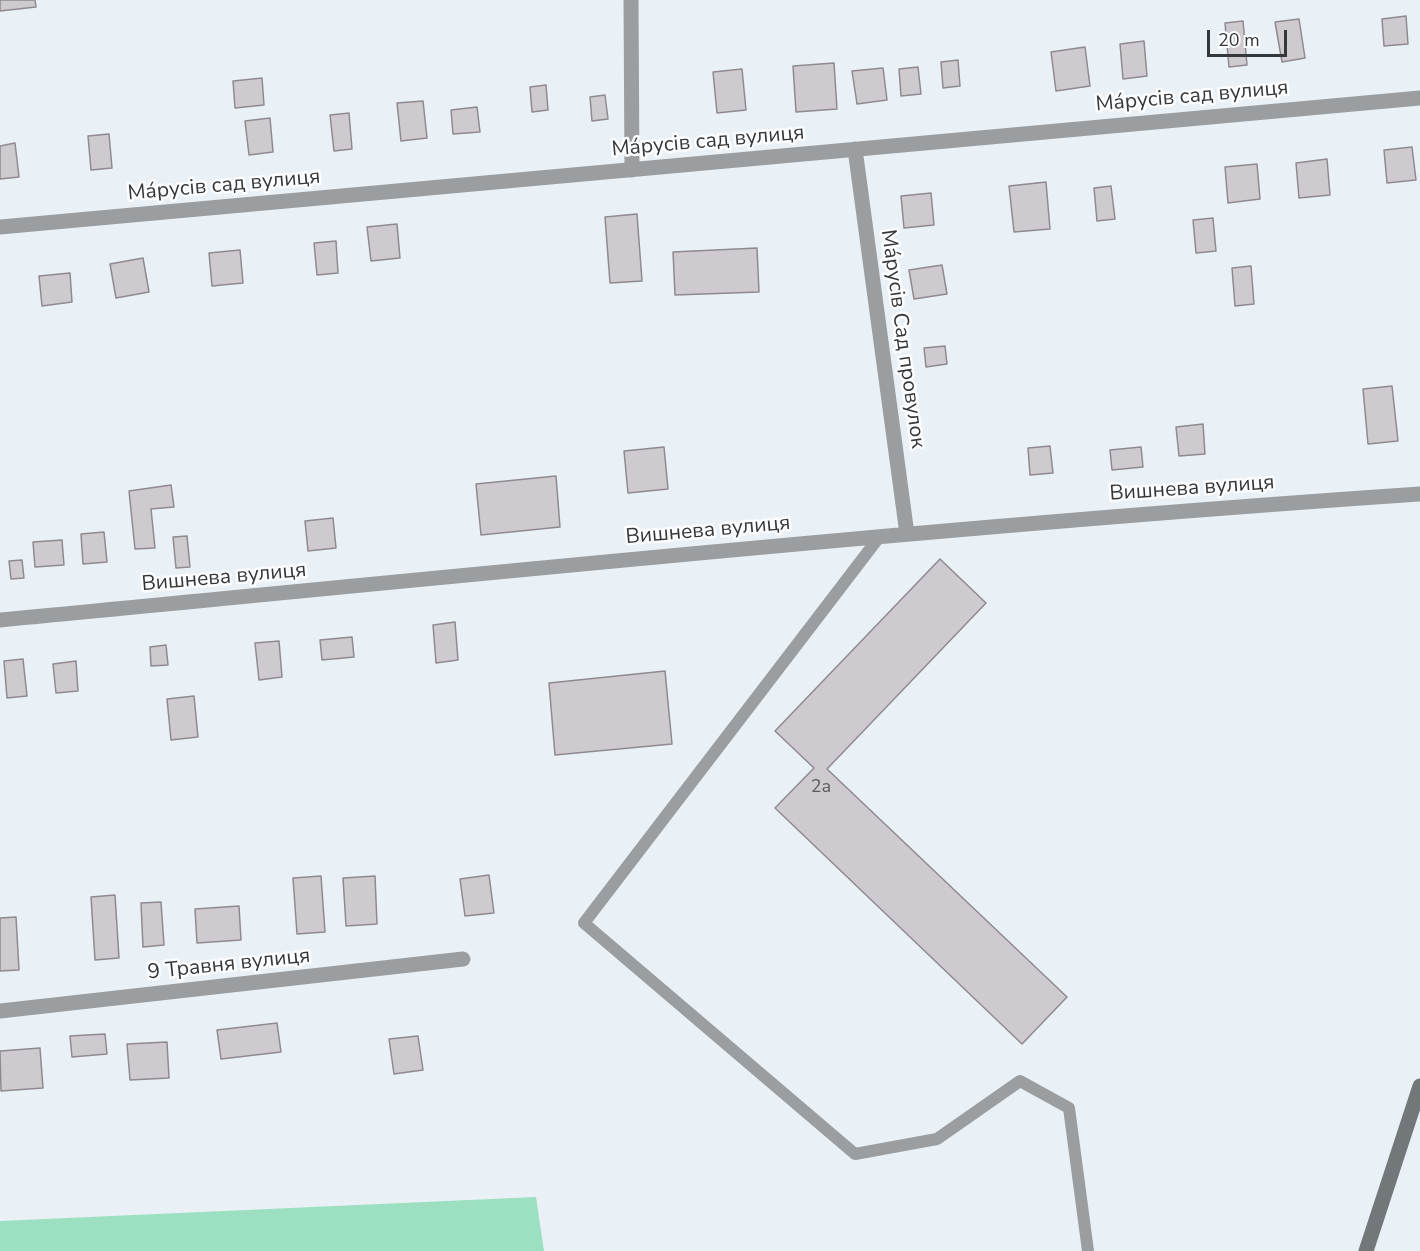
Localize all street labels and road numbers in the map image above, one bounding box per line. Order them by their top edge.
street label: Мáрусів сад вулиця [1095,76,1289,118]
street label: Мáрусів сад вулиця [611,121,805,163]
street label: Мáрусів сад вулиця [127,165,321,207]
street label: Мáрусів Сад провулок [874,228,930,450]
street label: Вишнева вулиця [1109,471,1275,507]
street label: Вишнева вулиця [625,511,791,551]
street label: Вишнева вулиця [141,558,307,598]
street label: 9 Травня вулиця [146,944,312,986]

